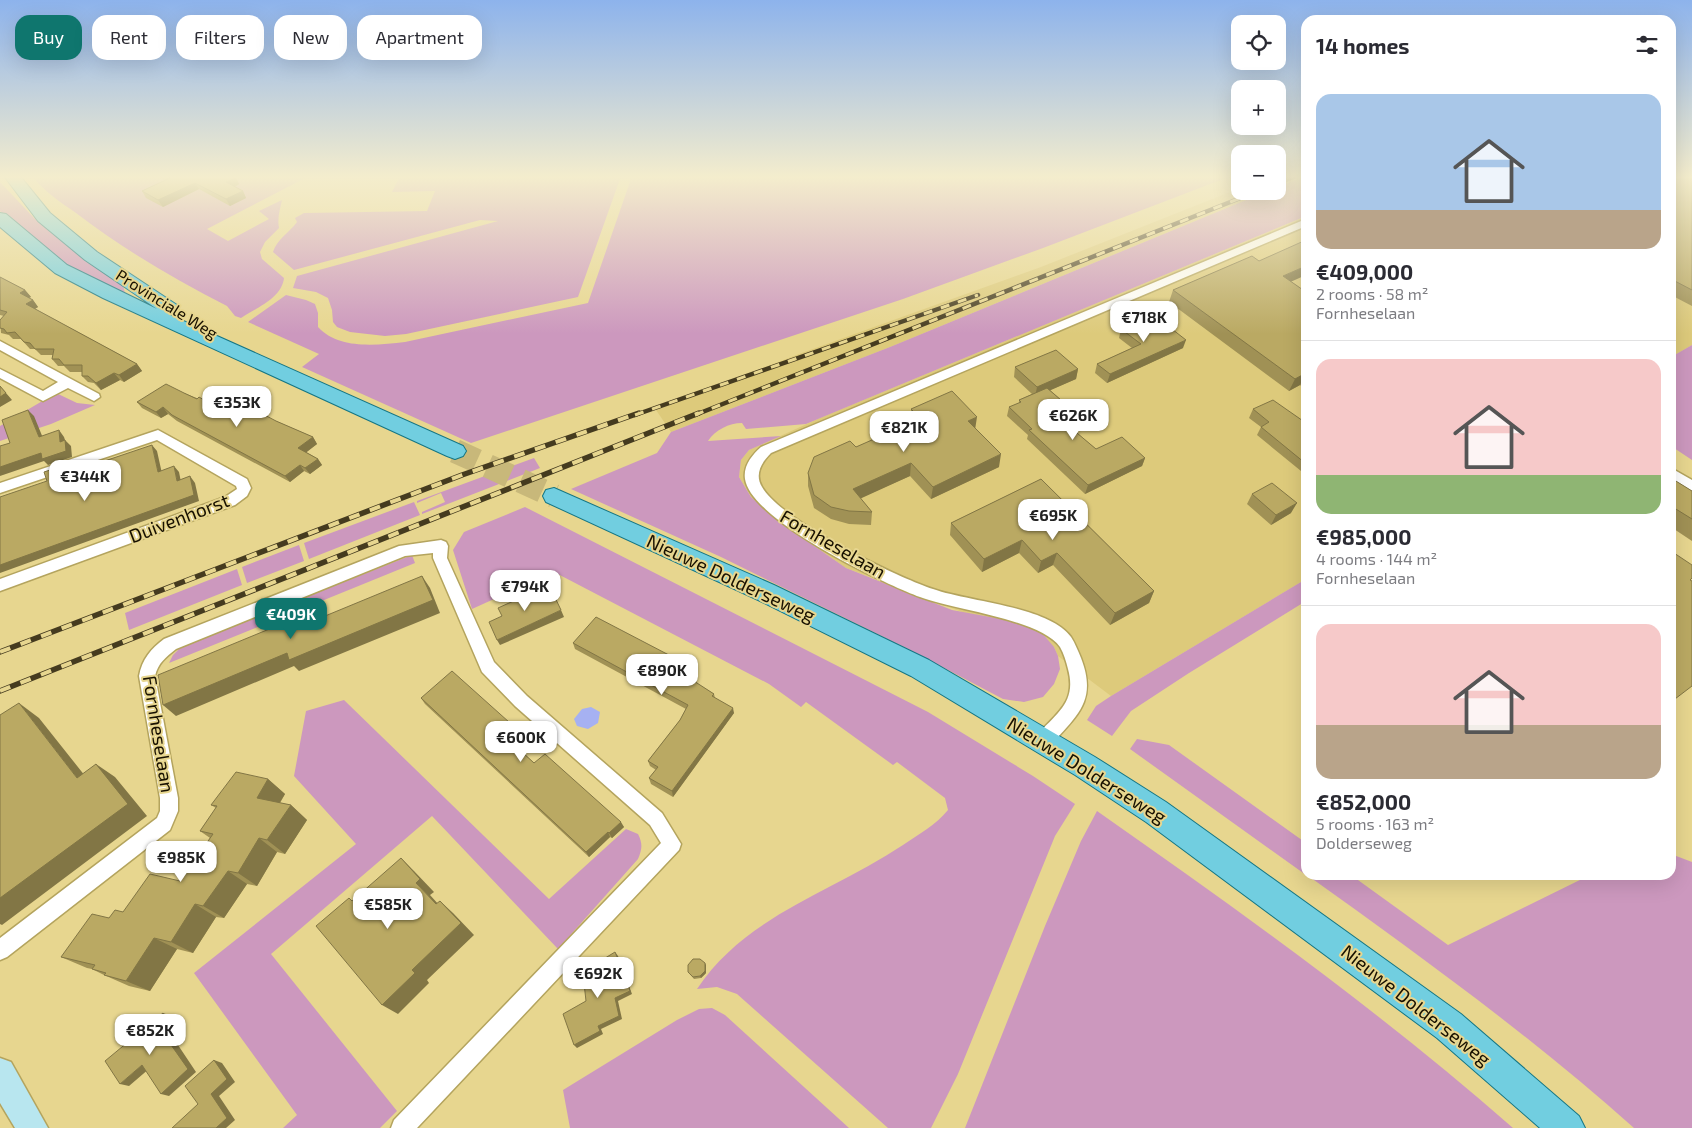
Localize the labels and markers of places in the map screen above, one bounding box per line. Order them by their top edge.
pin: €718K [1109,300,1179,343]
pin: €353K [202,386,272,428]
pin: €626K [1038,398,1108,441]
pin: €821K [869,410,939,453]
pin: €344K [50,460,120,502]
pin: €695K [1018,498,1088,541]
pin: €794K [490,570,560,612]
pin: €409K [256,598,326,640]
pin: €890K [627,654,697,696]
pin: €600K [486,720,556,763]
pin: €985K [146,840,216,883]
pin: €585K [353,888,423,930]
pin: €692K [563,956,633,999]
pin: €852K [115,1014,185,1056]

